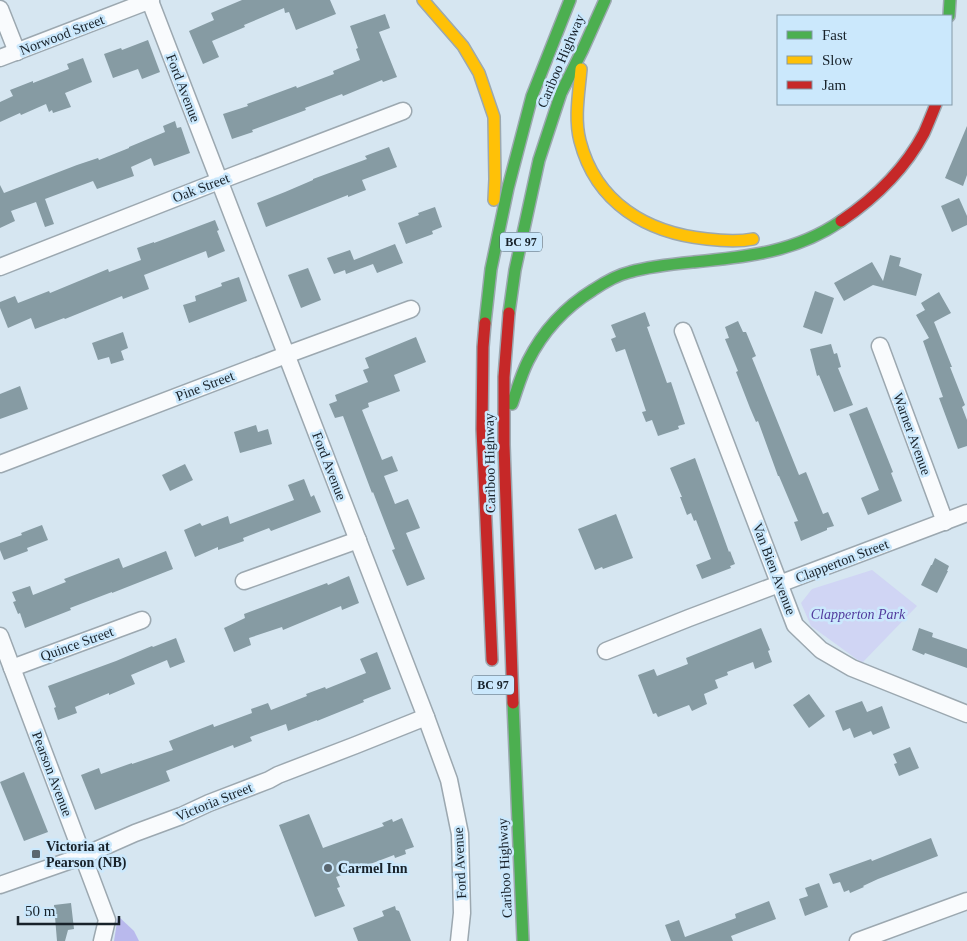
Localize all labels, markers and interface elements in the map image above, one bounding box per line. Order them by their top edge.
street label: Norwood Street [18,12,106,58]
street label: Cariboo Highway [535,12,587,110]
legend [777,15,952,105]
text: Fast [822,27,848,43]
street label: Ford Avenue [163,52,203,124]
text: Slow [822,52,853,68]
text: Jam [822,77,846,93]
street label: Oak Street [171,170,232,206]
road number: BC 97 [500,232,542,252]
street label: Pine Street [174,368,236,404]
street label: Warner Avenue [890,391,934,477]
street label: Cariboo Highway [482,413,498,513]
street label: Ford Avenue [309,430,349,502]
street label: Van Bien Avenue [750,521,798,617]
street label: Clapperton Street [793,536,891,586]
park label: Clapperton Park [811,607,906,622]
street label: Quince Street [38,624,116,664]
road number: BC 97 [472,676,514,694]
street label: Pearson Avenue [29,730,75,818]
street label: Victoria Street [174,780,255,824]
street label: Cariboo Highway [495,818,515,918]
street label: Ford Avenue [451,827,469,899]
place label: Victoria at Pearson (NB) [46,839,127,871]
marker: Victoria at Pearson (NB) [30,848,42,860]
place label: Carmel Inn [338,861,408,876]
marker: Carmel Inn [322,862,334,874]
scale bar [18,894,119,926]
text: 50 m [25,903,56,919]

